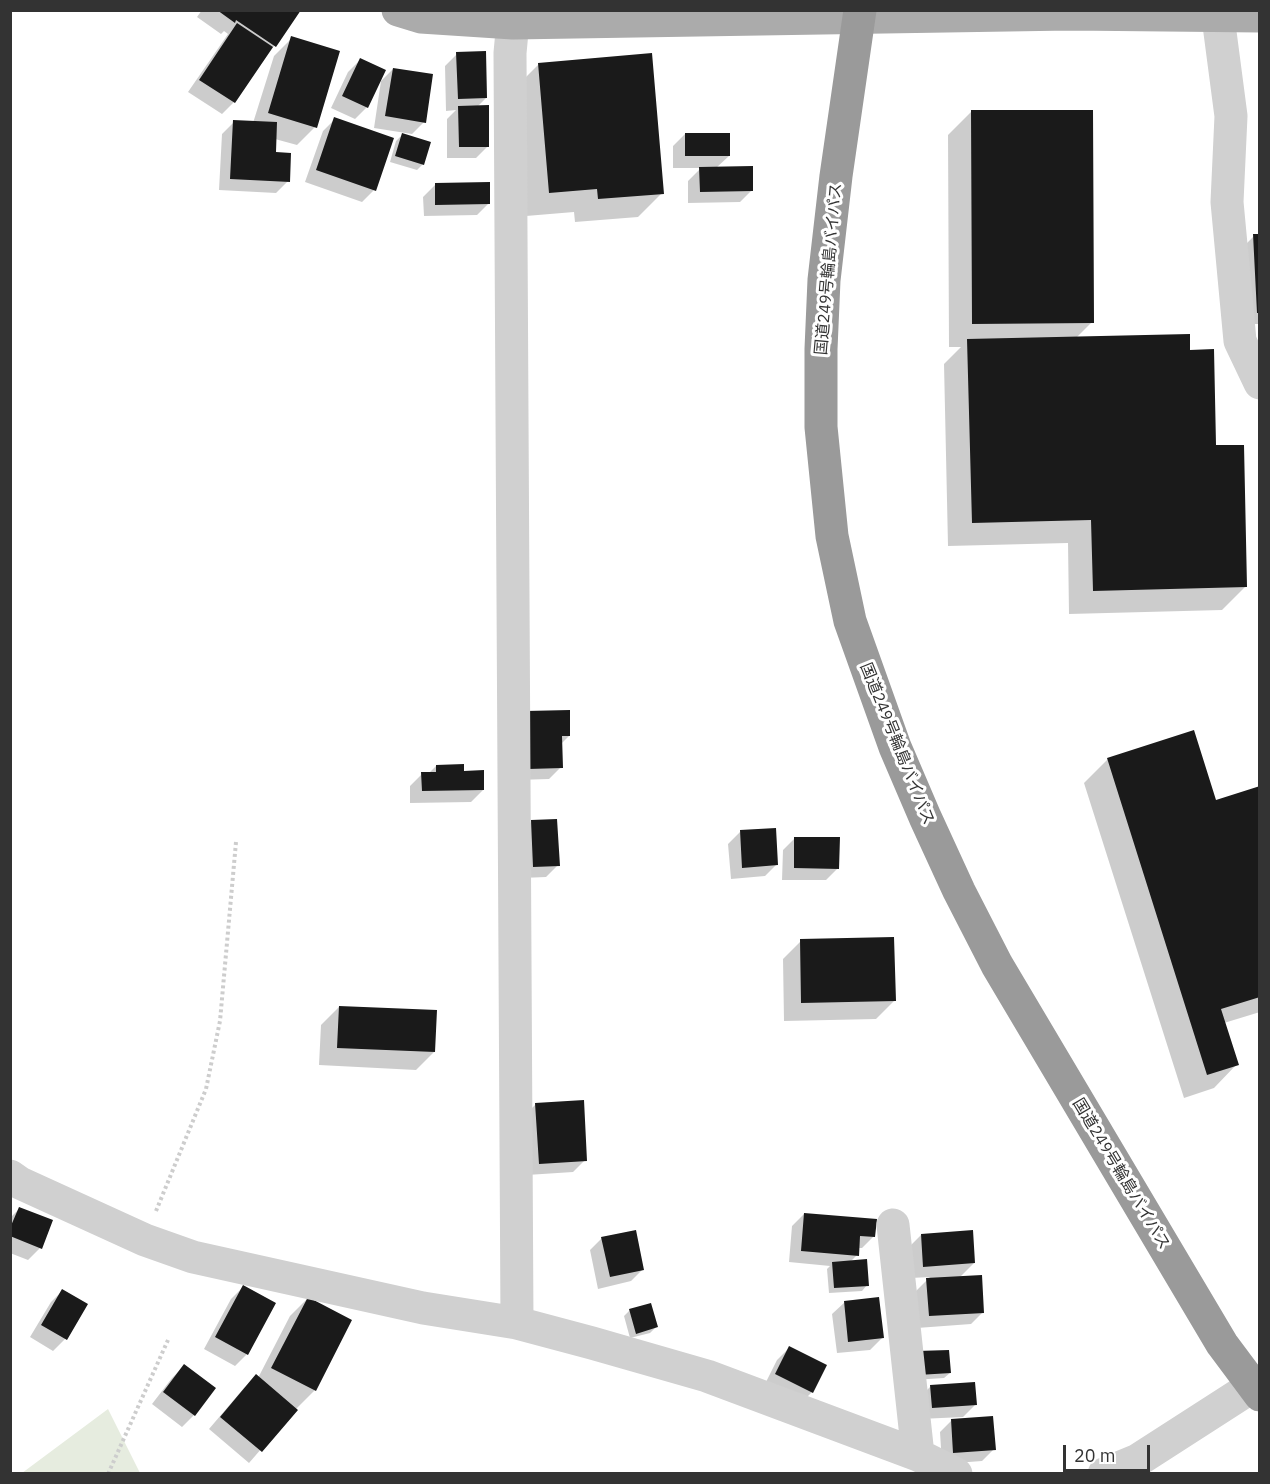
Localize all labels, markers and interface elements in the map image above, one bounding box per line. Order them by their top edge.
street label: 国道249号輪島バイパス [812,182,846,356]
street label: 国道249号輪島バイパス [856,660,938,828]
street label: 国道249号輪島バイパス [1068,1095,1174,1253]
scale bar [1066,1433,1153,1471]
text: 20 m [1074,1444,1116,1467]

